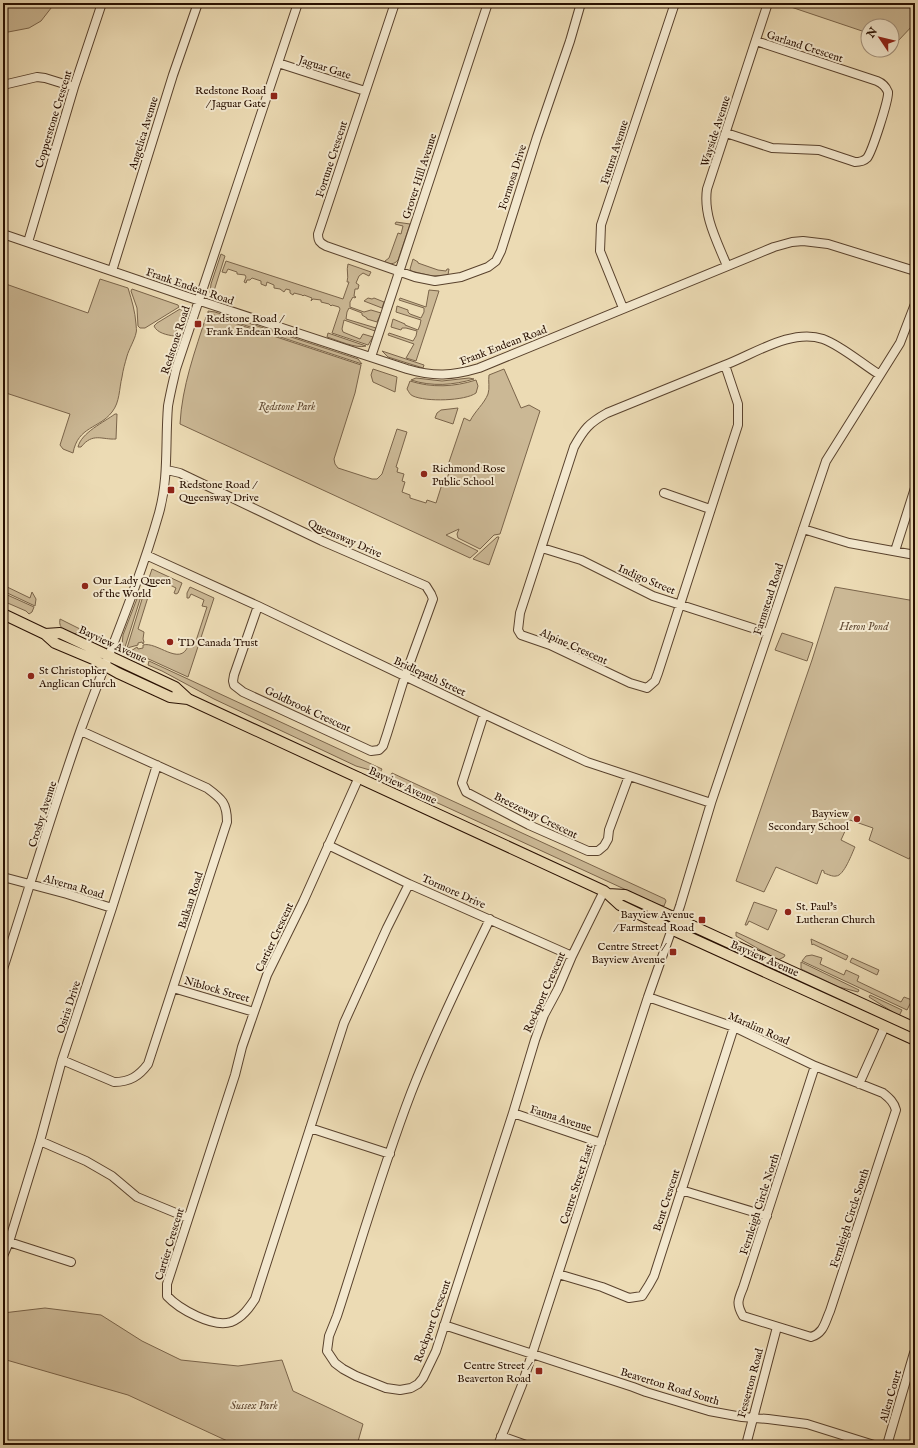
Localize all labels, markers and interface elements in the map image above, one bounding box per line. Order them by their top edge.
north arrow [860,18,900,58]
text: N [864,25,881,42]
street label: Garland Crescent [765,28,845,66]
street label: Jaguar Gate [295,52,353,83]
street label: Copperstone Crescent [32,68,76,170]
place label: Redstone Road / Jaguar Gate [195,84,266,111]
marker: Redstone Road / Jaguar Gate [269,91,279,101]
street label: Wayside Avenue [698,94,734,168]
street label: Angelica Avenue [126,95,162,173]
street label: Futura Avenue [598,118,632,186]
street label: Fortune Crescent [313,119,351,199]
street label: Grover Hill Avenue [399,132,440,221]
street label: Formosa Drive [496,143,530,212]
street label: Frank Endean Road [144,265,236,309]
street label: Redstone Road [158,304,194,376]
place label: Redstone Road / Frank Endean Road [206,312,298,339]
marker: Redstone Road / Frank Endean Road [193,319,203,329]
street label: Frank Endean Road [458,323,549,369]
park label: Redstone Park [259,400,316,414]
place label: Richmond Rose Public School [432,462,505,489]
marker: Richmond Rose Public School [419,469,429,479]
place label: Redstone Road / Queensway Drive [179,478,259,505]
marker: Redstone Road / Queensway Drive [166,485,176,495]
street label: Queensway Drive [305,516,384,562]
street label: Indigo Street [616,562,678,598]
street label: Farmstead Road [751,562,787,637]
place label: Our Lady Queen of the World [93,574,171,601]
marker: Our Lady Queen of the World [80,581,90,591]
park label: Heron Pond [839,620,889,634]
street label: Bayview Avenue [76,623,149,667]
street label: Alpine Crescent [537,625,610,668]
place label: TD Canada Trust [178,636,258,650]
marker: TD Canada Trust [165,637,175,647]
street label: Bridlepath Street [391,654,468,700]
place label: St Christopher Anglican Church [38,664,116,691]
marker: St Christopher Anglican Church [26,671,36,681]
street label: Goldbrook Crescent [262,684,353,736]
street label: Bayview Avenue [366,764,439,808]
street label: Crosby Avenue [26,779,60,849]
street label: Breezeway Crescent [491,790,580,842]
place label: Bayview Secondary School [768,807,850,834]
marker: Bayview Secondary School [852,814,862,824]
street label: Balkan Road [175,870,207,930]
street label: Alverna Road [41,871,106,902]
street label: Tormore Drive [419,872,488,912]
street label: Cartier Crescent [253,900,297,974]
place label: St. Paul's Lutheran Church [796,900,875,927]
marker: St. Paul's Lutheran Church [783,907,793,917]
place label: Bayview Avenue / Farmstead Road [613,908,694,935]
marker: Bayview Avenue / Farmstead Road [697,915,707,925]
street label: Bayview Avenue [728,938,801,980]
place label: Centre Street / Bayview Avenue [592,940,667,967]
marker: Centre Street / Bayview Avenue [668,947,678,957]
street label: Rockport Crescent [521,950,569,1035]
street label: Niblock Street [182,974,251,1006]
street label: Osiris Drive [54,979,84,1036]
street label: Maralim Road [726,1009,792,1049]
street label: Fauna Avenue [528,1102,593,1135]
street label: Centre Street East [557,1142,597,1226]
street label: Fernleigh Circle North [737,1152,783,1257]
street label: Bent Crescent [650,1167,684,1233]
street label: Fernleigh Circle South [827,1167,873,1270]
street label: Cartier Crescent [152,1206,188,1282]
street label: Rockport Crescent [411,1278,454,1365]
street label: Fesserton Road [735,1347,767,1420]
place label: Centre Street / Beaverton Road [457,1359,533,1386]
street label: Beaverton Road South [618,1365,721,1409]
marker: Centre Street / Beaverton Road [534,1366,544,1376]
street label: Allen Court [877,1368,905,1425]
park label: Sussex Park [230,1399,278,1413]

